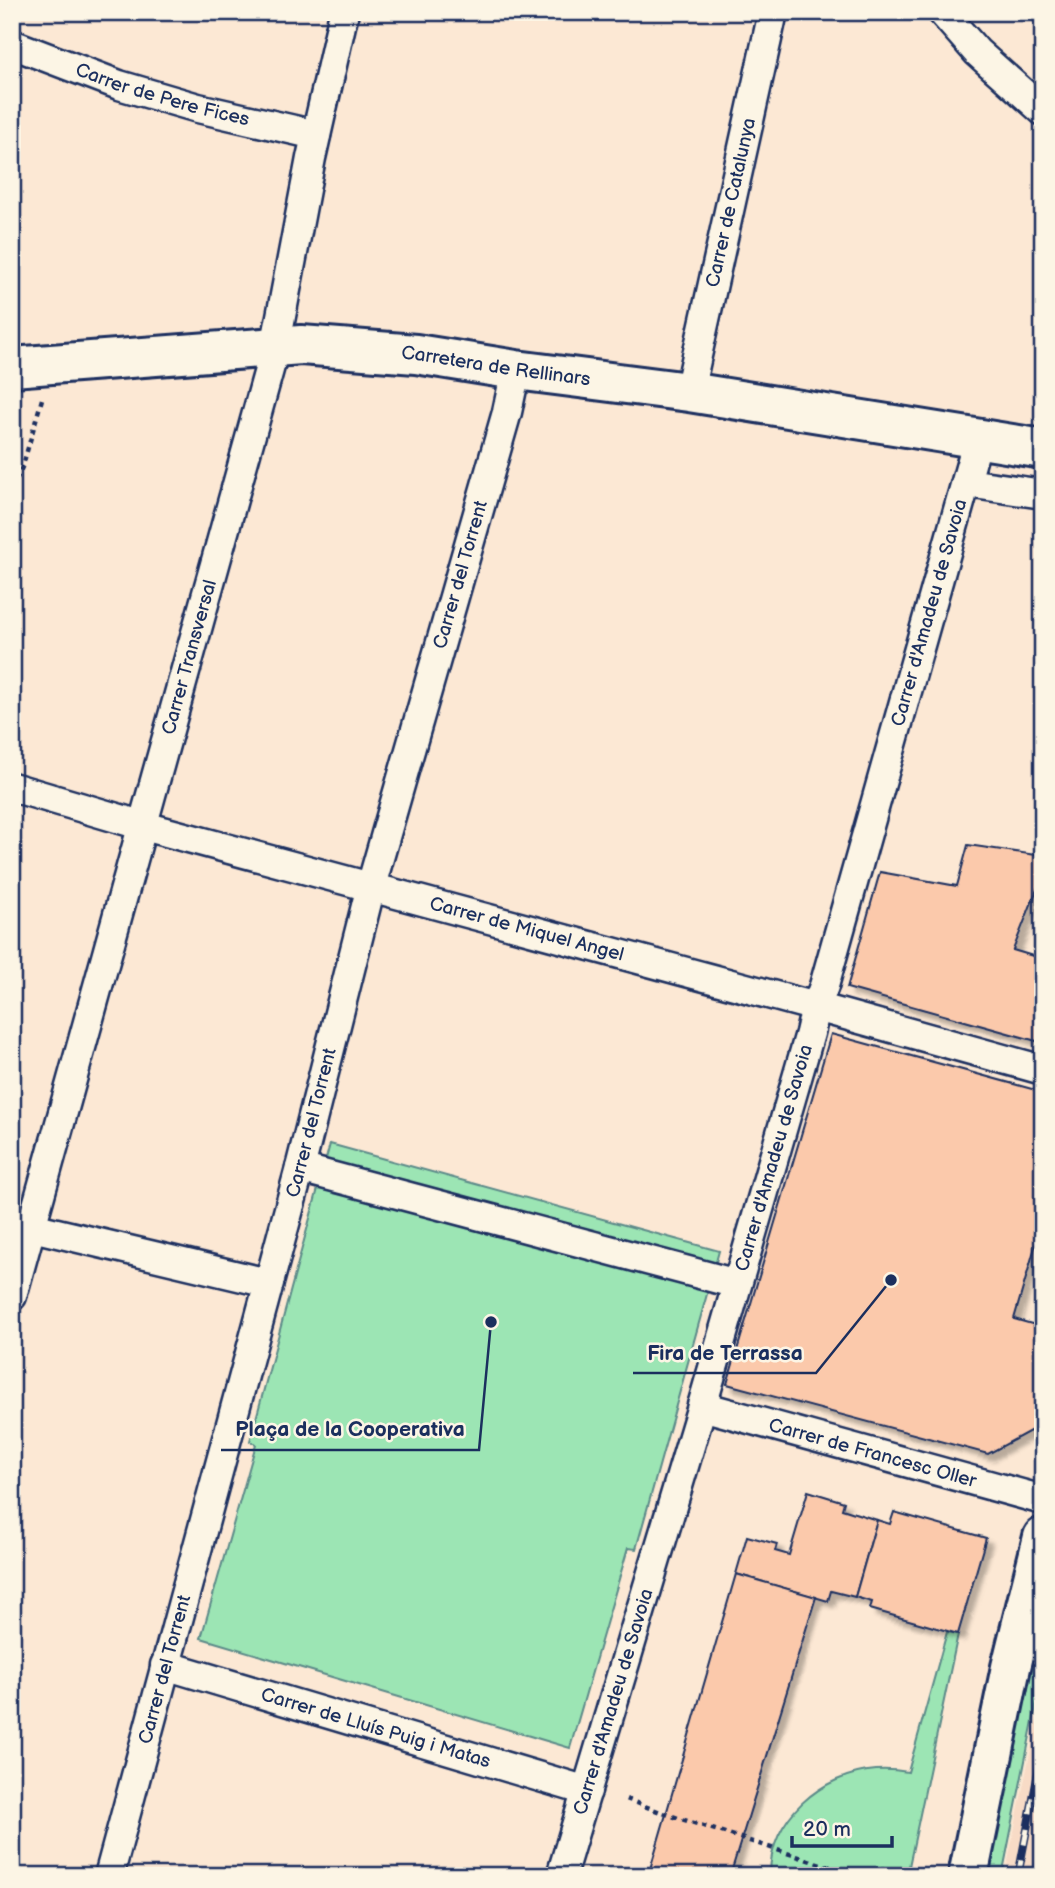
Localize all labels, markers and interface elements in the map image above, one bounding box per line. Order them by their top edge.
street label: Carrer de Pere Fices [72,58,251,131]
street label: Carrer de Catalunya [701,116,761,289]
street label: Carretera de Rellinars [401,341,592,391]
street label: Carrer d'Amadeu de Savoia [886,496,972,729]
street label: Carrer del Torrent [428,498,493,652]
street label: Carrer Transversal [157,577,222,737]
street label: Carrer de Miquel Angel [427,892,626,966]
street label: Carrer d'Amadeu de Savoia [730,1042,818,1274]
street label: Carrer del Torrent [281,1045,341,1200]
callout: Fira de Terrassa [633,1331,816,1373]
text: Fira de Terrassa [647,1341,803,1366]
callout: Plaça de la Cooperativa [221,1408,479,1450]
street label: Carrer de Francesc Oller [766,1413,980,1493]
text: Plaça de la Cooperativa [235,1417,465,1442]
street label: Carrer d'Amadeu de Savoia [569,1586,658,1818]
street label: Carrer del Torrent [134,1592,196,1746]
street label: Carrer de Lluís Puig i Matas [258,1683,493,1773]
scale bar [792,1804,892,1848]
text: 20 m [803,1817,851,1842]

